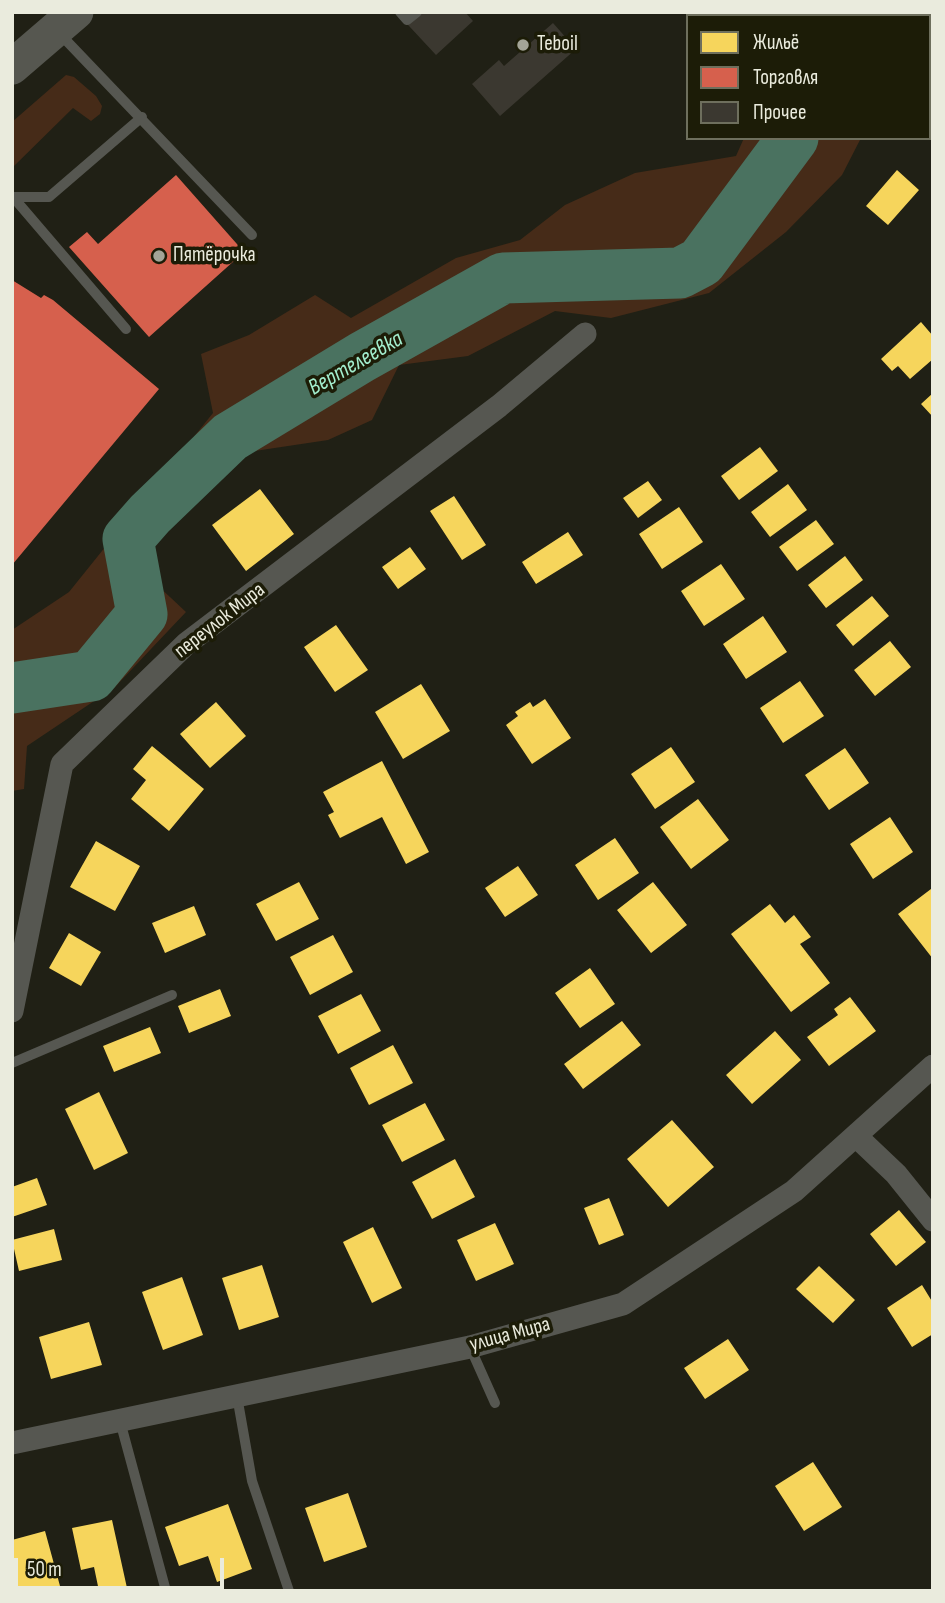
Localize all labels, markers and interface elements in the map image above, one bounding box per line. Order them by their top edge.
legend [686,14,931,140]
text: Жильё [753,30,799,55]
place label: Teboil [537,32,578,58]
marker: Teboil [515,37,531,53]
text: Торговля [753,65,818,90]
text: Прочее [753,100,806,125]
place label: Пятёрочка [173,243,256,269]
marker: Пятёрочка [151,248,167,264]
water label: Вертелеевка [304,326,408,402]
street label: переулок Мира [170,578,270,664]
street label: улица Мира [467,1312,553,1358]
scale bar [18,1544,228,1588]
text: 50 m [27,1557,62,1582]

